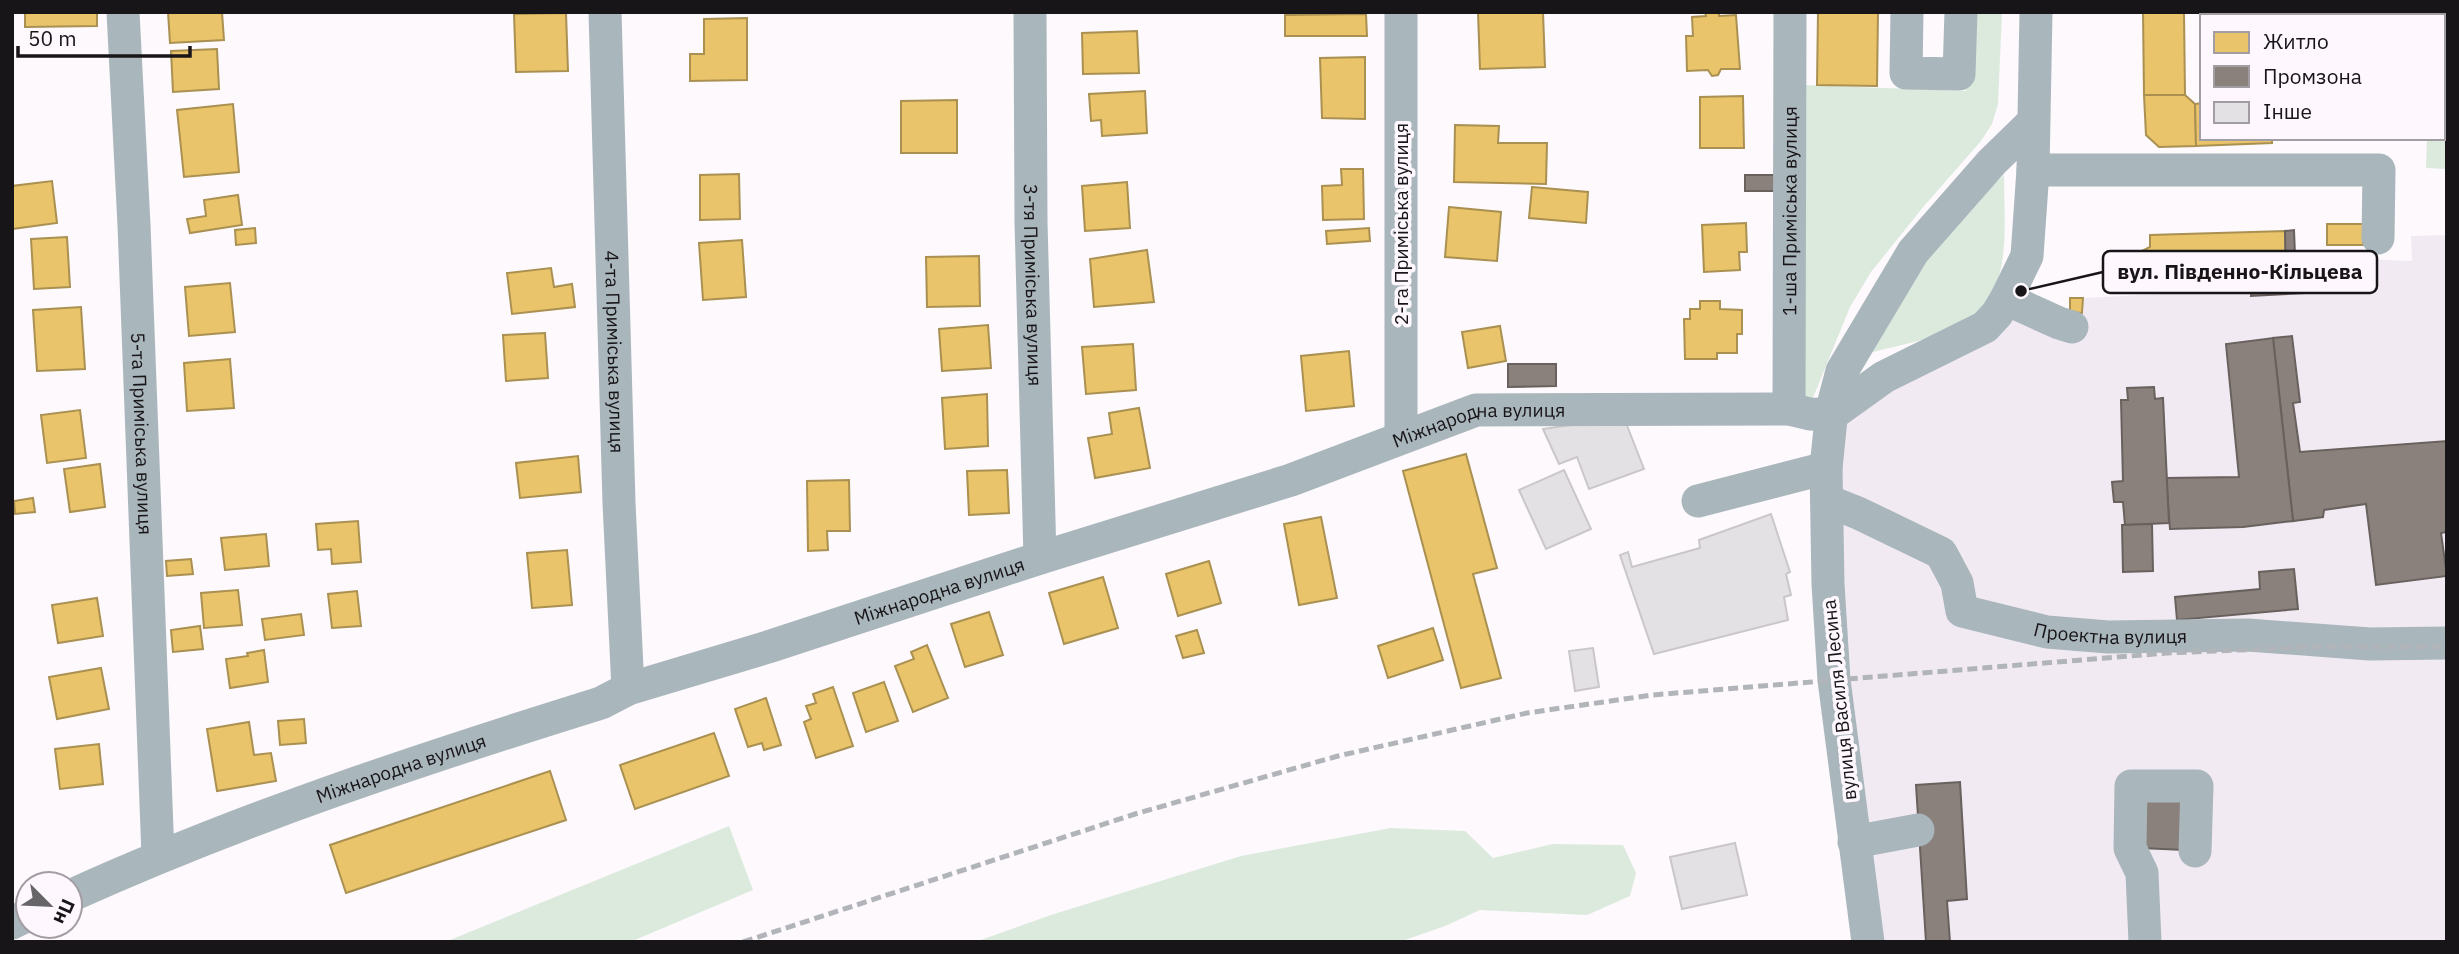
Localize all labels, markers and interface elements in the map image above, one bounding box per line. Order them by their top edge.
scale bar [18,14,189,58]
legend [2200,14,2445,140]
text: 50 m [28,24,77,52]
text: Житло [2263,27,2329,55]
text: Промзона [2263,62,2362,90]
text: Інше [2263,97,2312,125]
street label: 1-ша Приміська вулиця [1777,106,1802,316]
street label: 2-га Приміська вулиця [1389,123,1413,325]
street label: 3-тя Приміська вулиця [1019,184,1047,387]
street label: 4-та Приміська вулиця [600,250,630,453]
callout: вул. Південно-Кільцева [2103,251,2377,293]
text: вул. Південно-Кільцева [2117,257,2363,285]
street label: 5-та Приміська вулиця [126,332,158,535]
street label: Міжнародна вулиця [1389,398,1565,453]
street label: Міжнародна вулиця [851,552,1028,630]
street label: вулиця Василя Лесина [1817,598,1861,802]
street label: Проектна вулиця [2031,617,2187,649]
street label: Міжнародна вулиця [313,728,489,808]
north arrow [14,870,84,940]
text: Пн [48,896,81,928]

